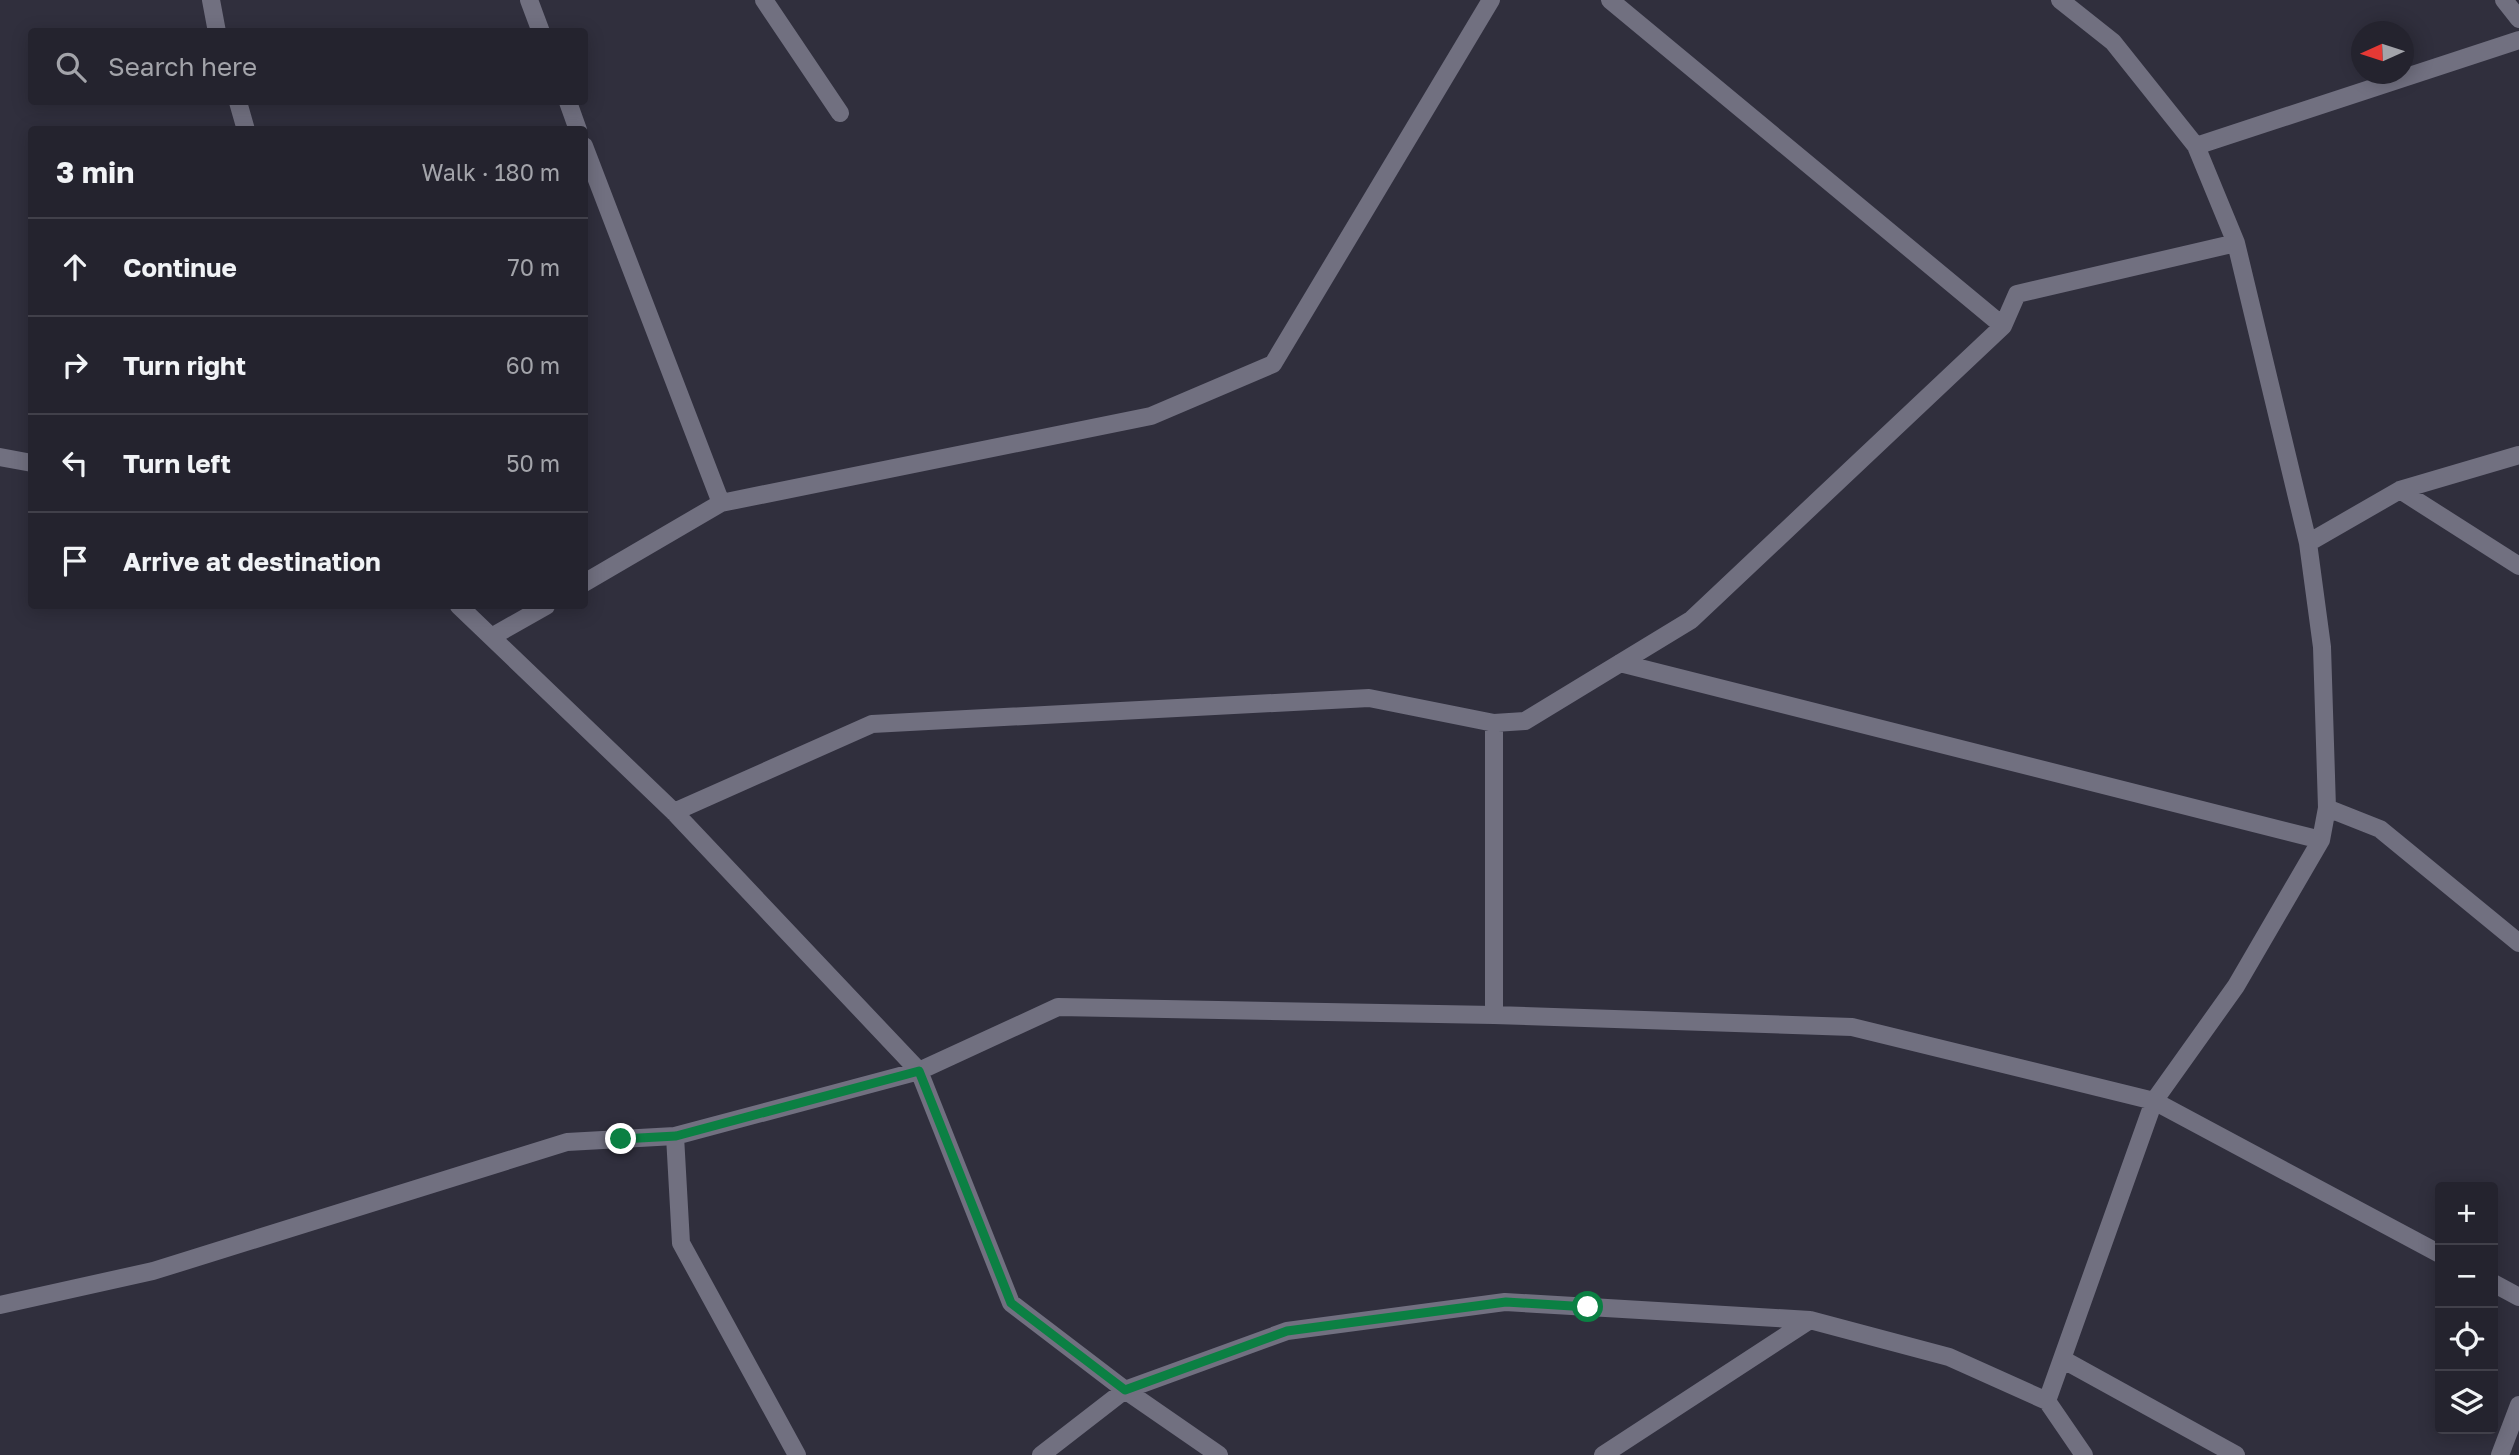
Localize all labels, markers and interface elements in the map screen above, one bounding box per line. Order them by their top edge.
north arrow [2351,21,2414,84]
search box [28,28,588,105]
icon: search [52,48,90,86]
text: Search here [108,51,257,82]
text: 3 min [56,154,134,190]
text: Walk · 180 m [422,158,560,186]
icon: ahead [56,248,94,286]
text: Continue [123,252,237,283]
text: 70 m [507,253,560,281]
icon: right [56,346,94,384]
text: Turn right [123,350,246,381]
text: 60 m [506,351,560,379]
icon: left [56,444,94,482]
text: Turn left [123,448,231,479]
text: 50 m [506,449,560,477]
icon: arrive [56,542,94,580]
text: Arrive at destination [123,546,381,577]
route end [605,1123,636,1154]
map controls [2435,1182,2498,1434]
button: + [2435,1182,2498,1245]
button: − [2435,1245,2498,1308]
route start [1572,1291,1603,1322]
button: locate [2435,1308,2498,1371]
button: layers [2435,1371,2498,1434]

